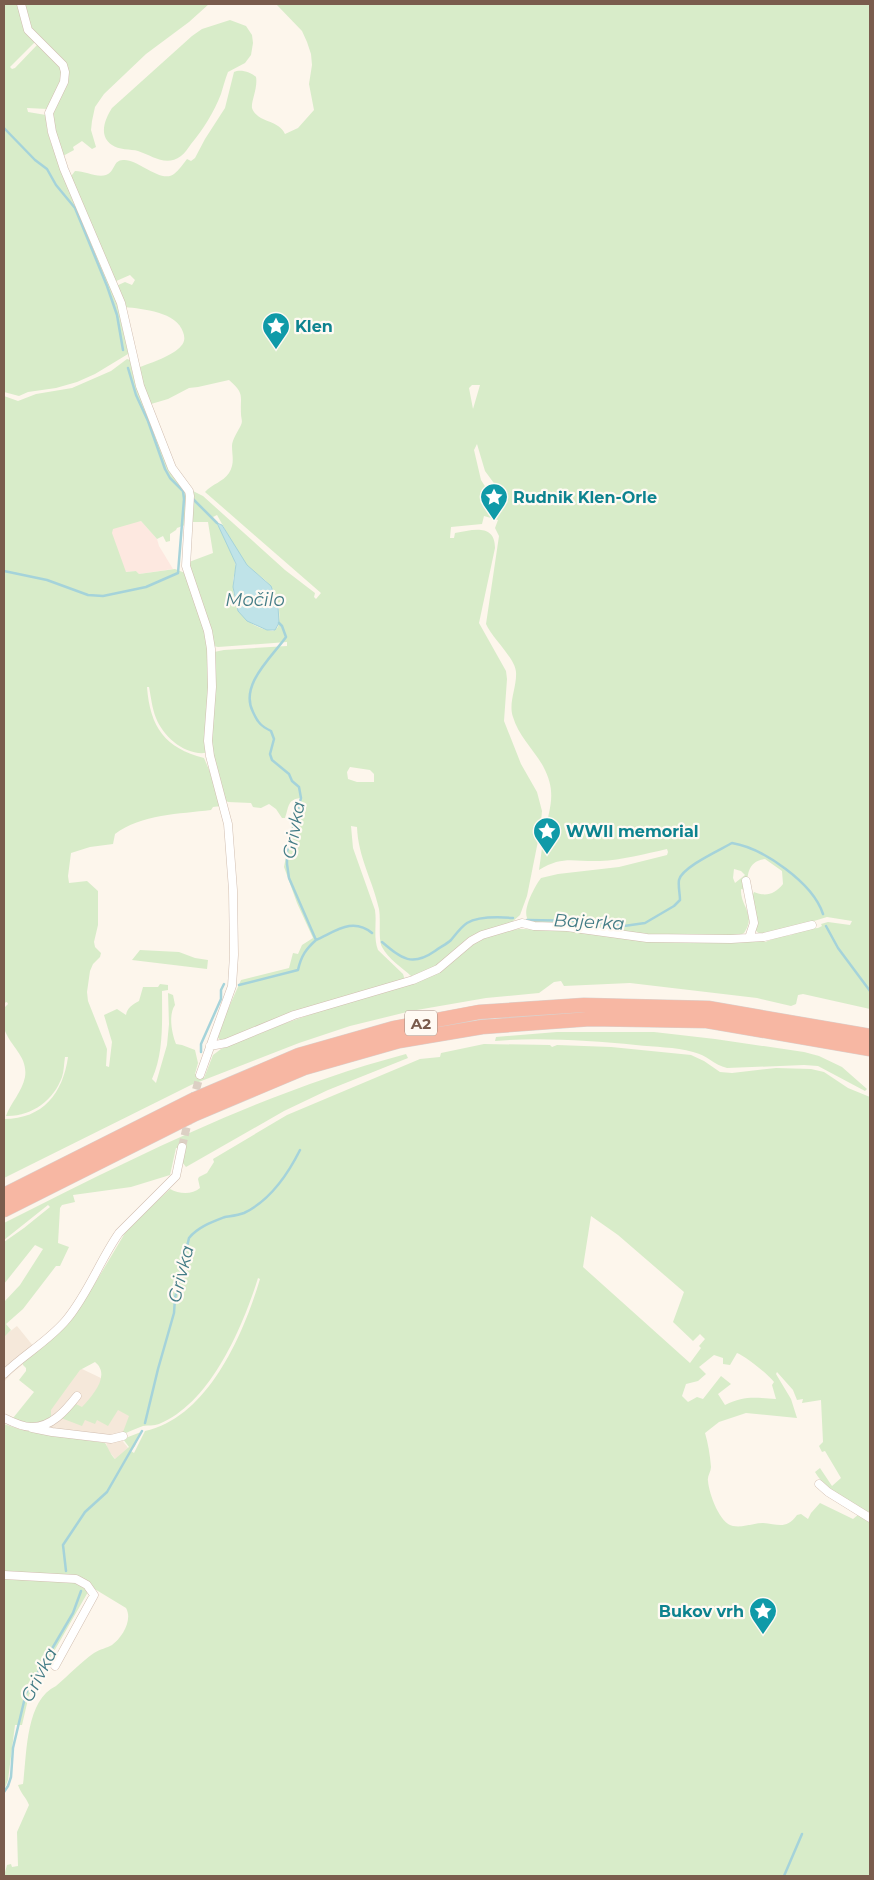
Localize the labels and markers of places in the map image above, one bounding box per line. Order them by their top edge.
place icon: Klen [261,311,291,350]
place label: Klen [295,317,333,336]
place icon: Rudnik Klen-Orle [479,482,509,521]
place label: Rudnik Klen-Orle [513,488,657,507]
place icon: WWII memorial [532,816,562,855]
place label: WWII memorial [566,822,699,841]
place icon: Bukov vrh [748,1596,778,1635]
place label: Bukov vrh [659,1602,744,1621]

